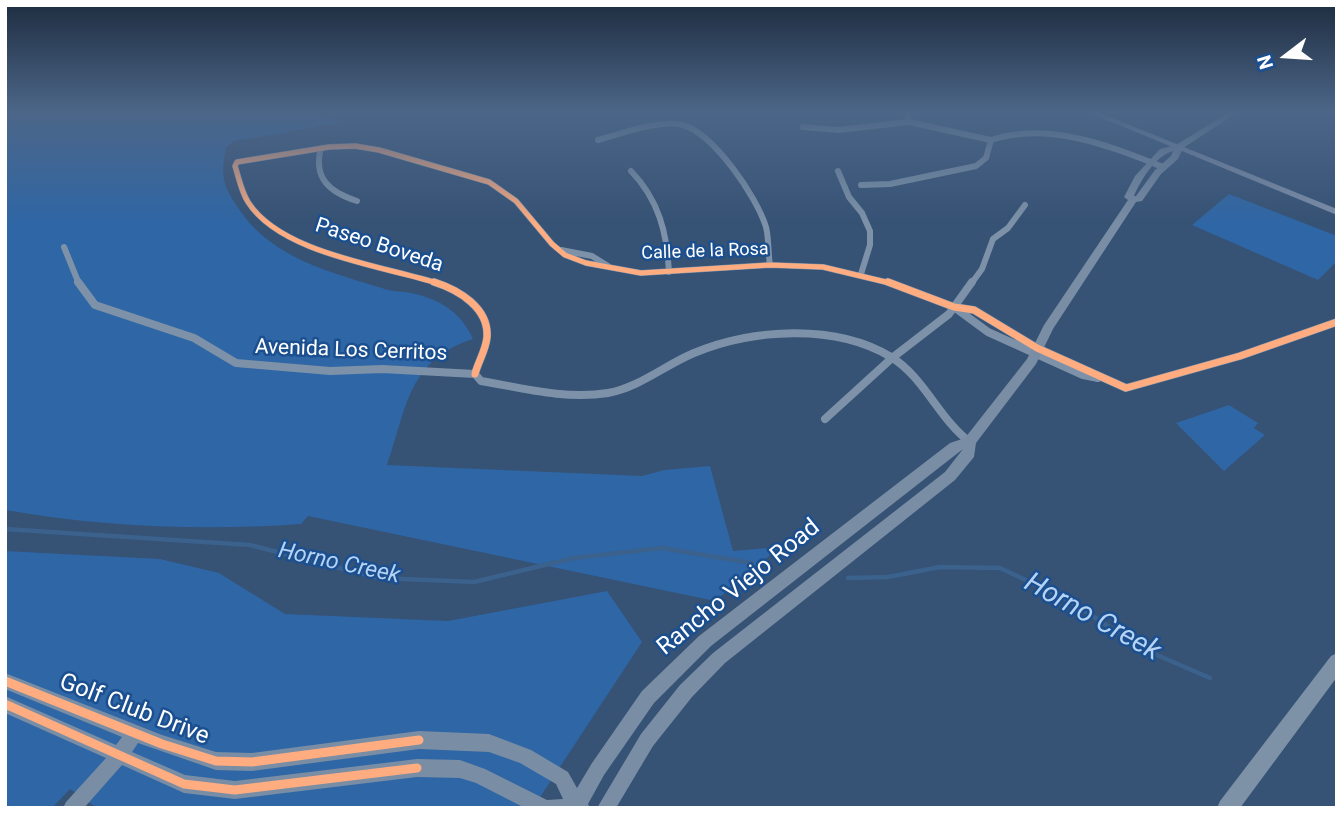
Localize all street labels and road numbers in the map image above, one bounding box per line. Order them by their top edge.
street label: Paseo Boveda [312,213,446,279]
street label: Calle de la Rosa [641,239,769,265]
street label: Avenida Los Cerritos [254,335,448,367]
street label: Rancho Viejo Road [652,514,826,662]
street label: Golf Club Drive [55,668,213,752]

